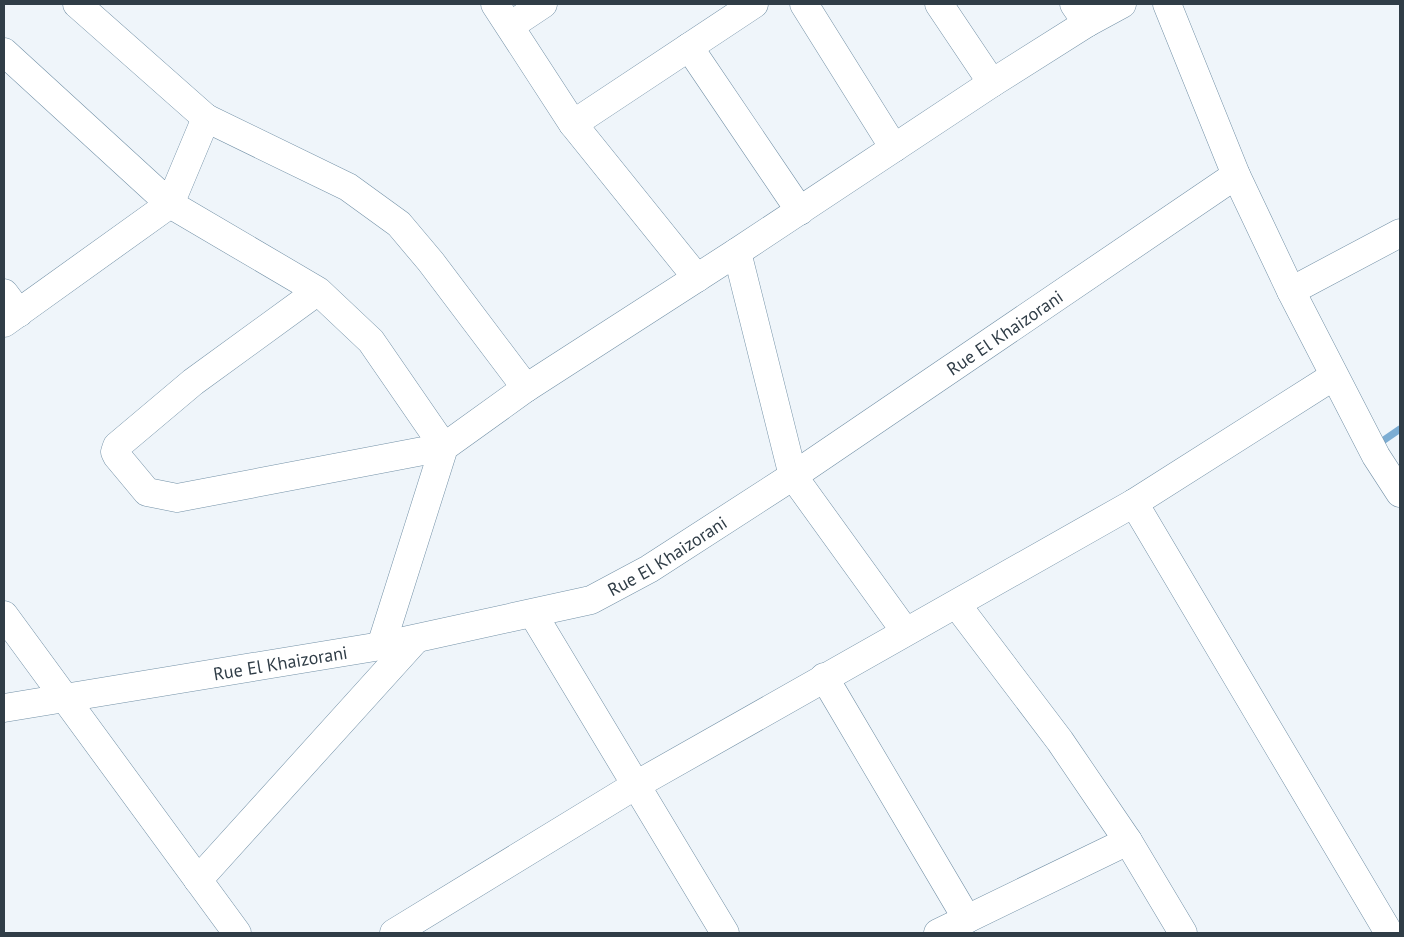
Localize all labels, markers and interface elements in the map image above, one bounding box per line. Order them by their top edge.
street label: Rue El Khaizorani [942,285,1067,380]
street label: Rue El Khaizorani [603,510,731,601]
street label: Rue El Khaizorani [211,640,349,685]

